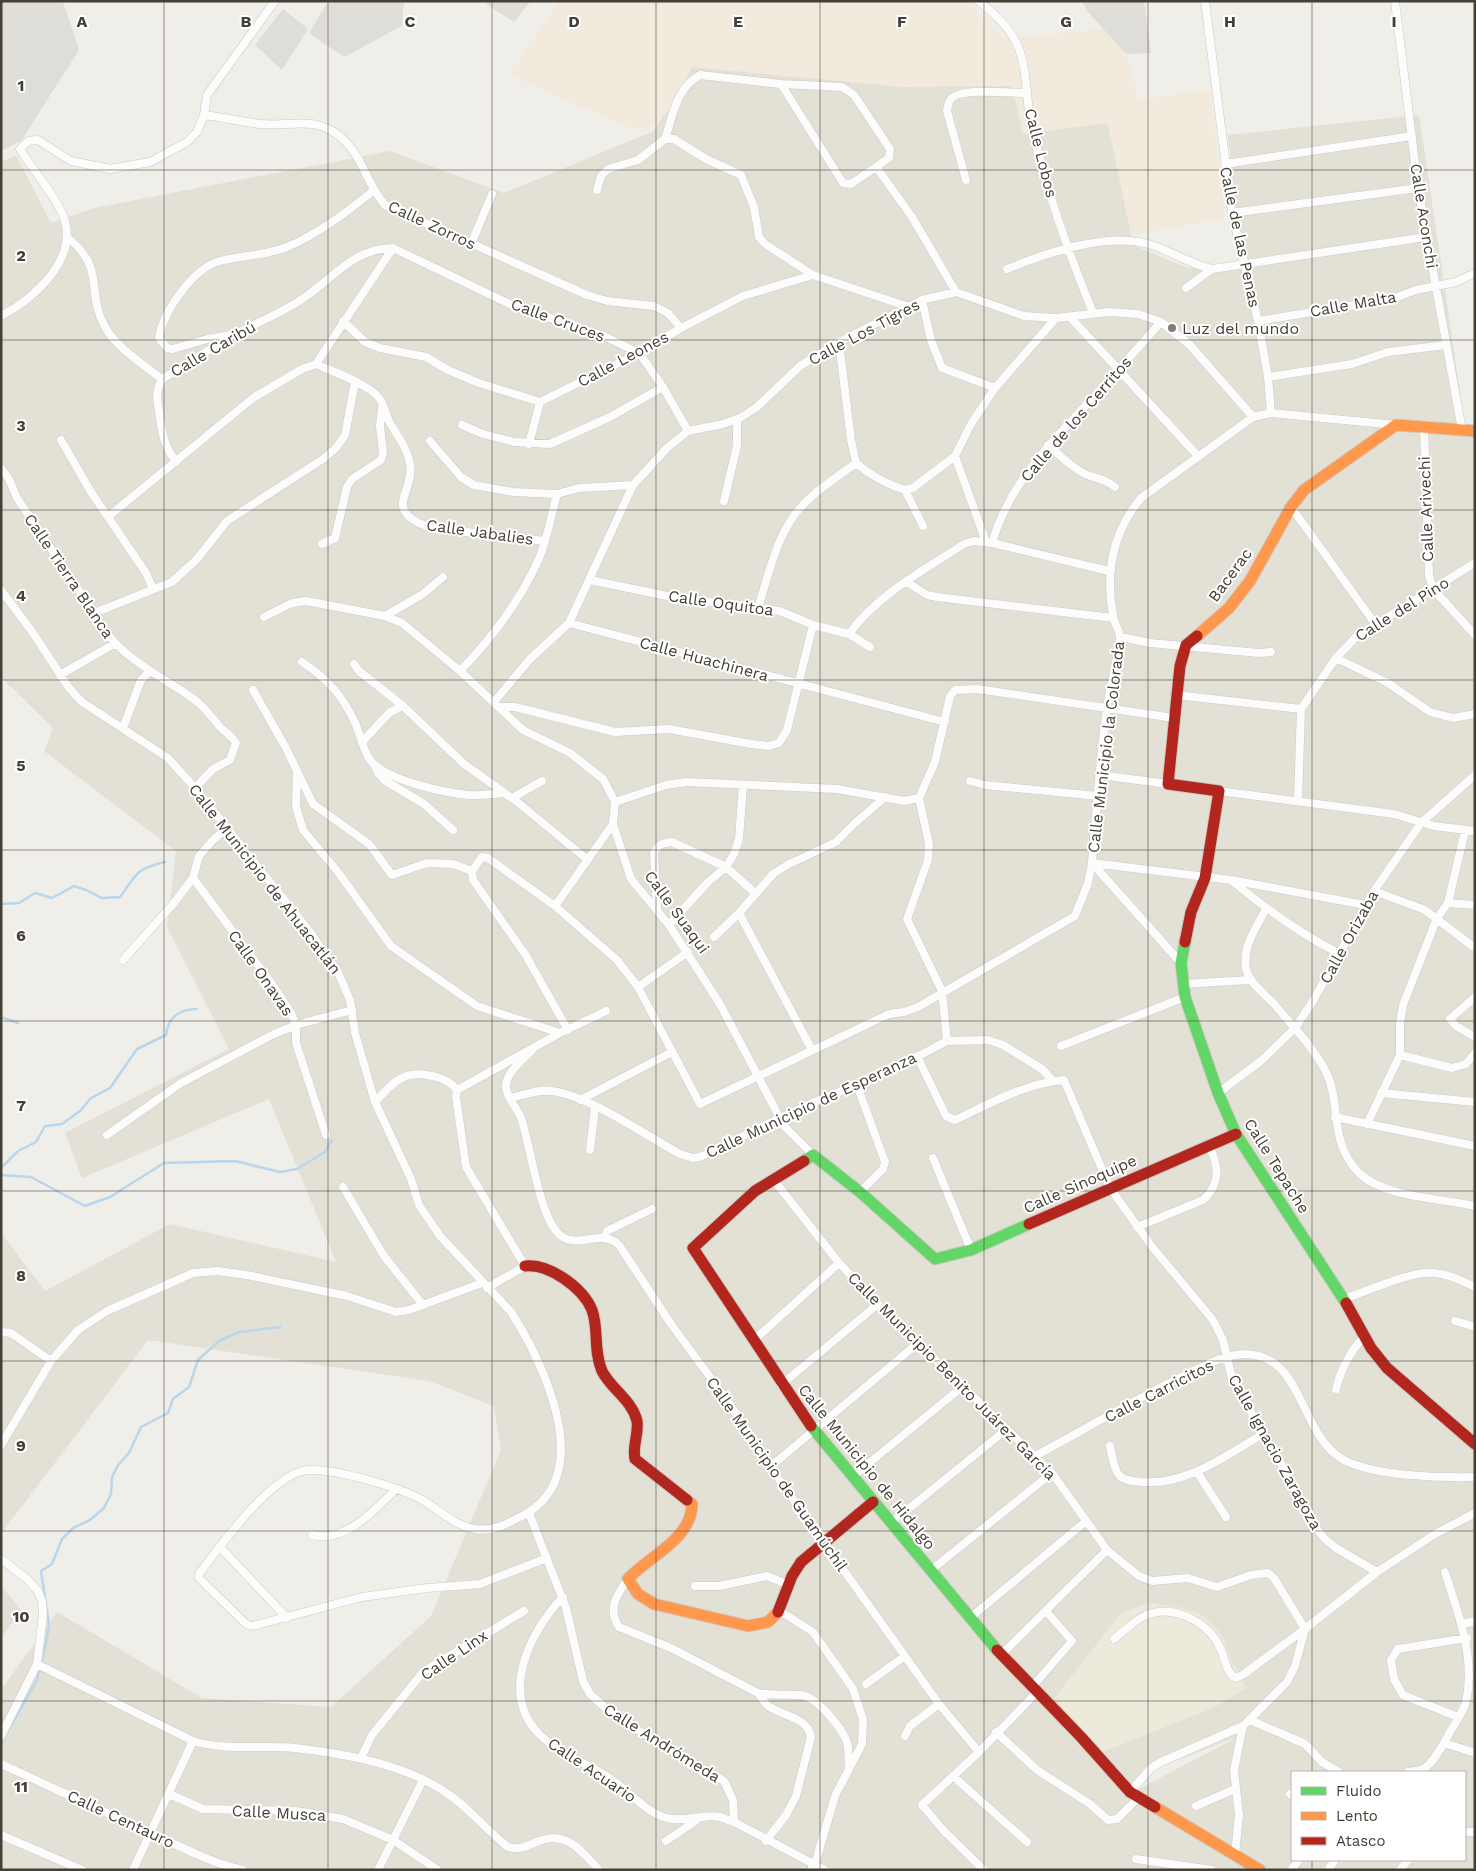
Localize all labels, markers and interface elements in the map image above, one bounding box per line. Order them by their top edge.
text: A [77,12,88,31]
text: B [241,12,252,31]
text: C [405,12,416,31]
text: D [568,12,580,31]
text: E [733,12,743,31]
text: F [897,12,907,31]
text: G [1060,12,1072,31]
text: H [1224,12,1236,31]
text: I [1391,12,1397,31]
text: 1 [18,76,24,95]
street label: Calle Lobos [1021,106,1061,200]
street label: Calle Aconchi [1406,162,1442,270]
street label: Calle de las Penas [1216,165,1264,309]
street label: Calle Zorros [385,196,479,254]
text: 2 [16,246,26,265]
street label: Calle Malta [1308,287,1398,321]
street label: Calle Cruces [508,294,608,346]
street label: Calle Los Tigres [805,295,923,369]
street label: Calle Caribú [167,317,259,381]
place label: Luz del mundo [1182,319,1299,338]
marker: Luz del mundo [1166,322,1178,334]
street label: Calle Leones [574,327,672,391]
street label: Calle de los Cerritos [1016,352,1136,486]
text: 3 [16,416,26,435]
street label: Calle Arivechi [1415,456,1437,562]
street label: Calle Tierra Blanca [20,510,118,642]
street label: Calle Jabalies [425,515,535,549]
street label: Bacerac [1204,544,1256,606]
street label: Calle del Pino [1352,573,1452,645]
text: 4 [16,586,26,605]
street label: Calle Oquitoa [667,586,775,620]
street label: Calle Huachinera [637,633,771,685]
street label: Calle Municipio la Colorada [1084,640,1128,854]
text: 5 [16,756,26,775]
street label: Calle Municipio de Ahuacatlán [185,780,345,978]
street label: Calle Suaqui [641,867,713,957]
street label: Calle Orizaba [1316,887,1382,987]
text: 6 [16,926,26,945]
street label: Calle Onavas [224,926,298,1020]
street label: Calle Municipio de Esperanza [703,1048,919,1162]
text: 7 [16,1096,26,1115]
street label: Calle Tepache [1240,1115,1314,1217]
street label: Calle Sinoquipe [1020,1151,1140,1217]
text: 8 [16,1266,26,1285]
street label: Calle Municipio Benito Juárez García [844,1268,1060,1484]
street label: Calle Carricitos [1101,1355,1217,1427]
street label: Calle Ignacio Zaragoza [1224,1371,1326,1533]
street label: Calle Municipio de Guamúchil [702,1373,852,1575]
street label: Calle Municipio de Hidalgo [794,1380,940,1554]
text: 9 [16,1436,26,1455]
text: 10 [12,1607,30,1626]
street label: Calle Linx [417,1626,491,1684]
street label: Calle Andrómeda [600,1699,724,1787]
street label: Calle Acuario [544,1733,640,1807]
legend [1291,1771,1466,1861]
text: 11 [14,1777,28,1796]
text: Fluido [1336,1782,1381,1800]
street label: Calle Centauro [64,1786,178,1852]
street label: Calle Musca [231,1801,327,1825]
text: Lento [1336,1807,1378,1825]
text: Atasco [1336,1832,1385,1850]

